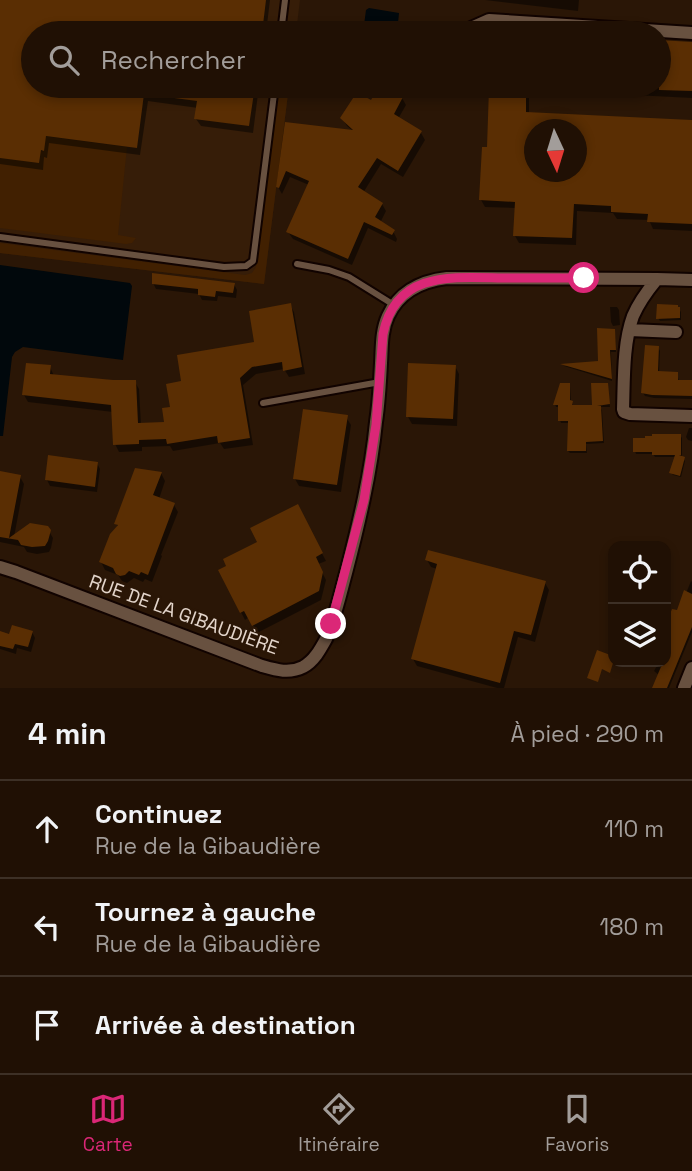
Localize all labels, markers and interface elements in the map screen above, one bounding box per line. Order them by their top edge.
search box [21,21,671,98]
icon: search [45,41,83,79]
text: Rechercher [101,43,246,77]
north arrow [524,119,587,182]
route start [568,262,599,293]
map controls [608,541,671,667]
button: locate [608,541,671,604]
street label: RUE DE LA GIBAUDIÈRE [86,569,282,660]
button: layers [608,604,671,667]
route end [315,608,346,639]
text: 4 min [28,714,107,753]
text: À pied · 290 m [511,719,664,749]
text: Continuez [95,797,222,831]
icon: ahead [28,810,66,848]
text: 110 m [604,814,664,844]
text: Rue de la Gibaudière [95,831,321,861]
text: Tournez à gauche [95,895,316,929]
icon: left [28,908,66,946]
text: 180 m [600,912,664,942]
text: Rue de la Gibaudière [95,929,321,959]
icon: arrive [28,1006,66,1044]
text: Arrivée à destination [95,1008,356,1042]
tab: Carte [83,1090,133,1157]
tab: Itinéraire [298,1090,380,1157]
tab: Favoris [545,1090,609,1157]

